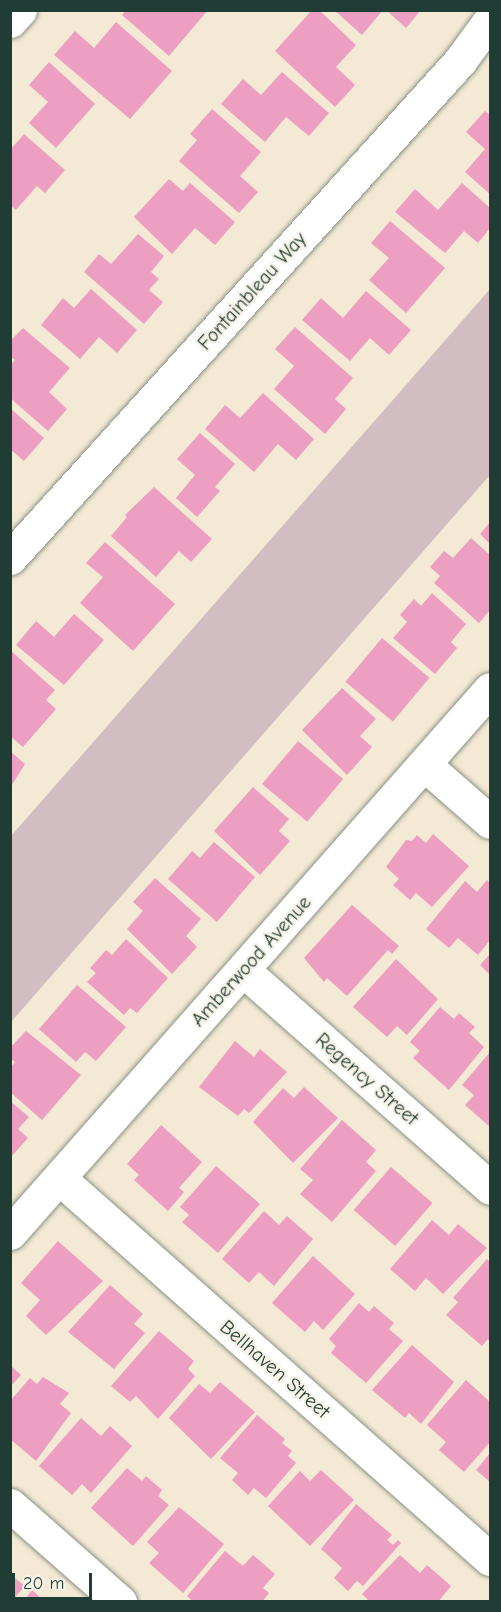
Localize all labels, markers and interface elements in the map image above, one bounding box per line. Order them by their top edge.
street label: Fontainbleau Way [193,227,311,355]
street label: Amberwood Avenue [186,891,316,1031]
street label: Regency Street [311,1028,423,1130]
street label: Bellhaven Street [215,1315,335,1423]
scale bar [15,1561,94,1599]
text: 20 m [23,1573,64,1594]

